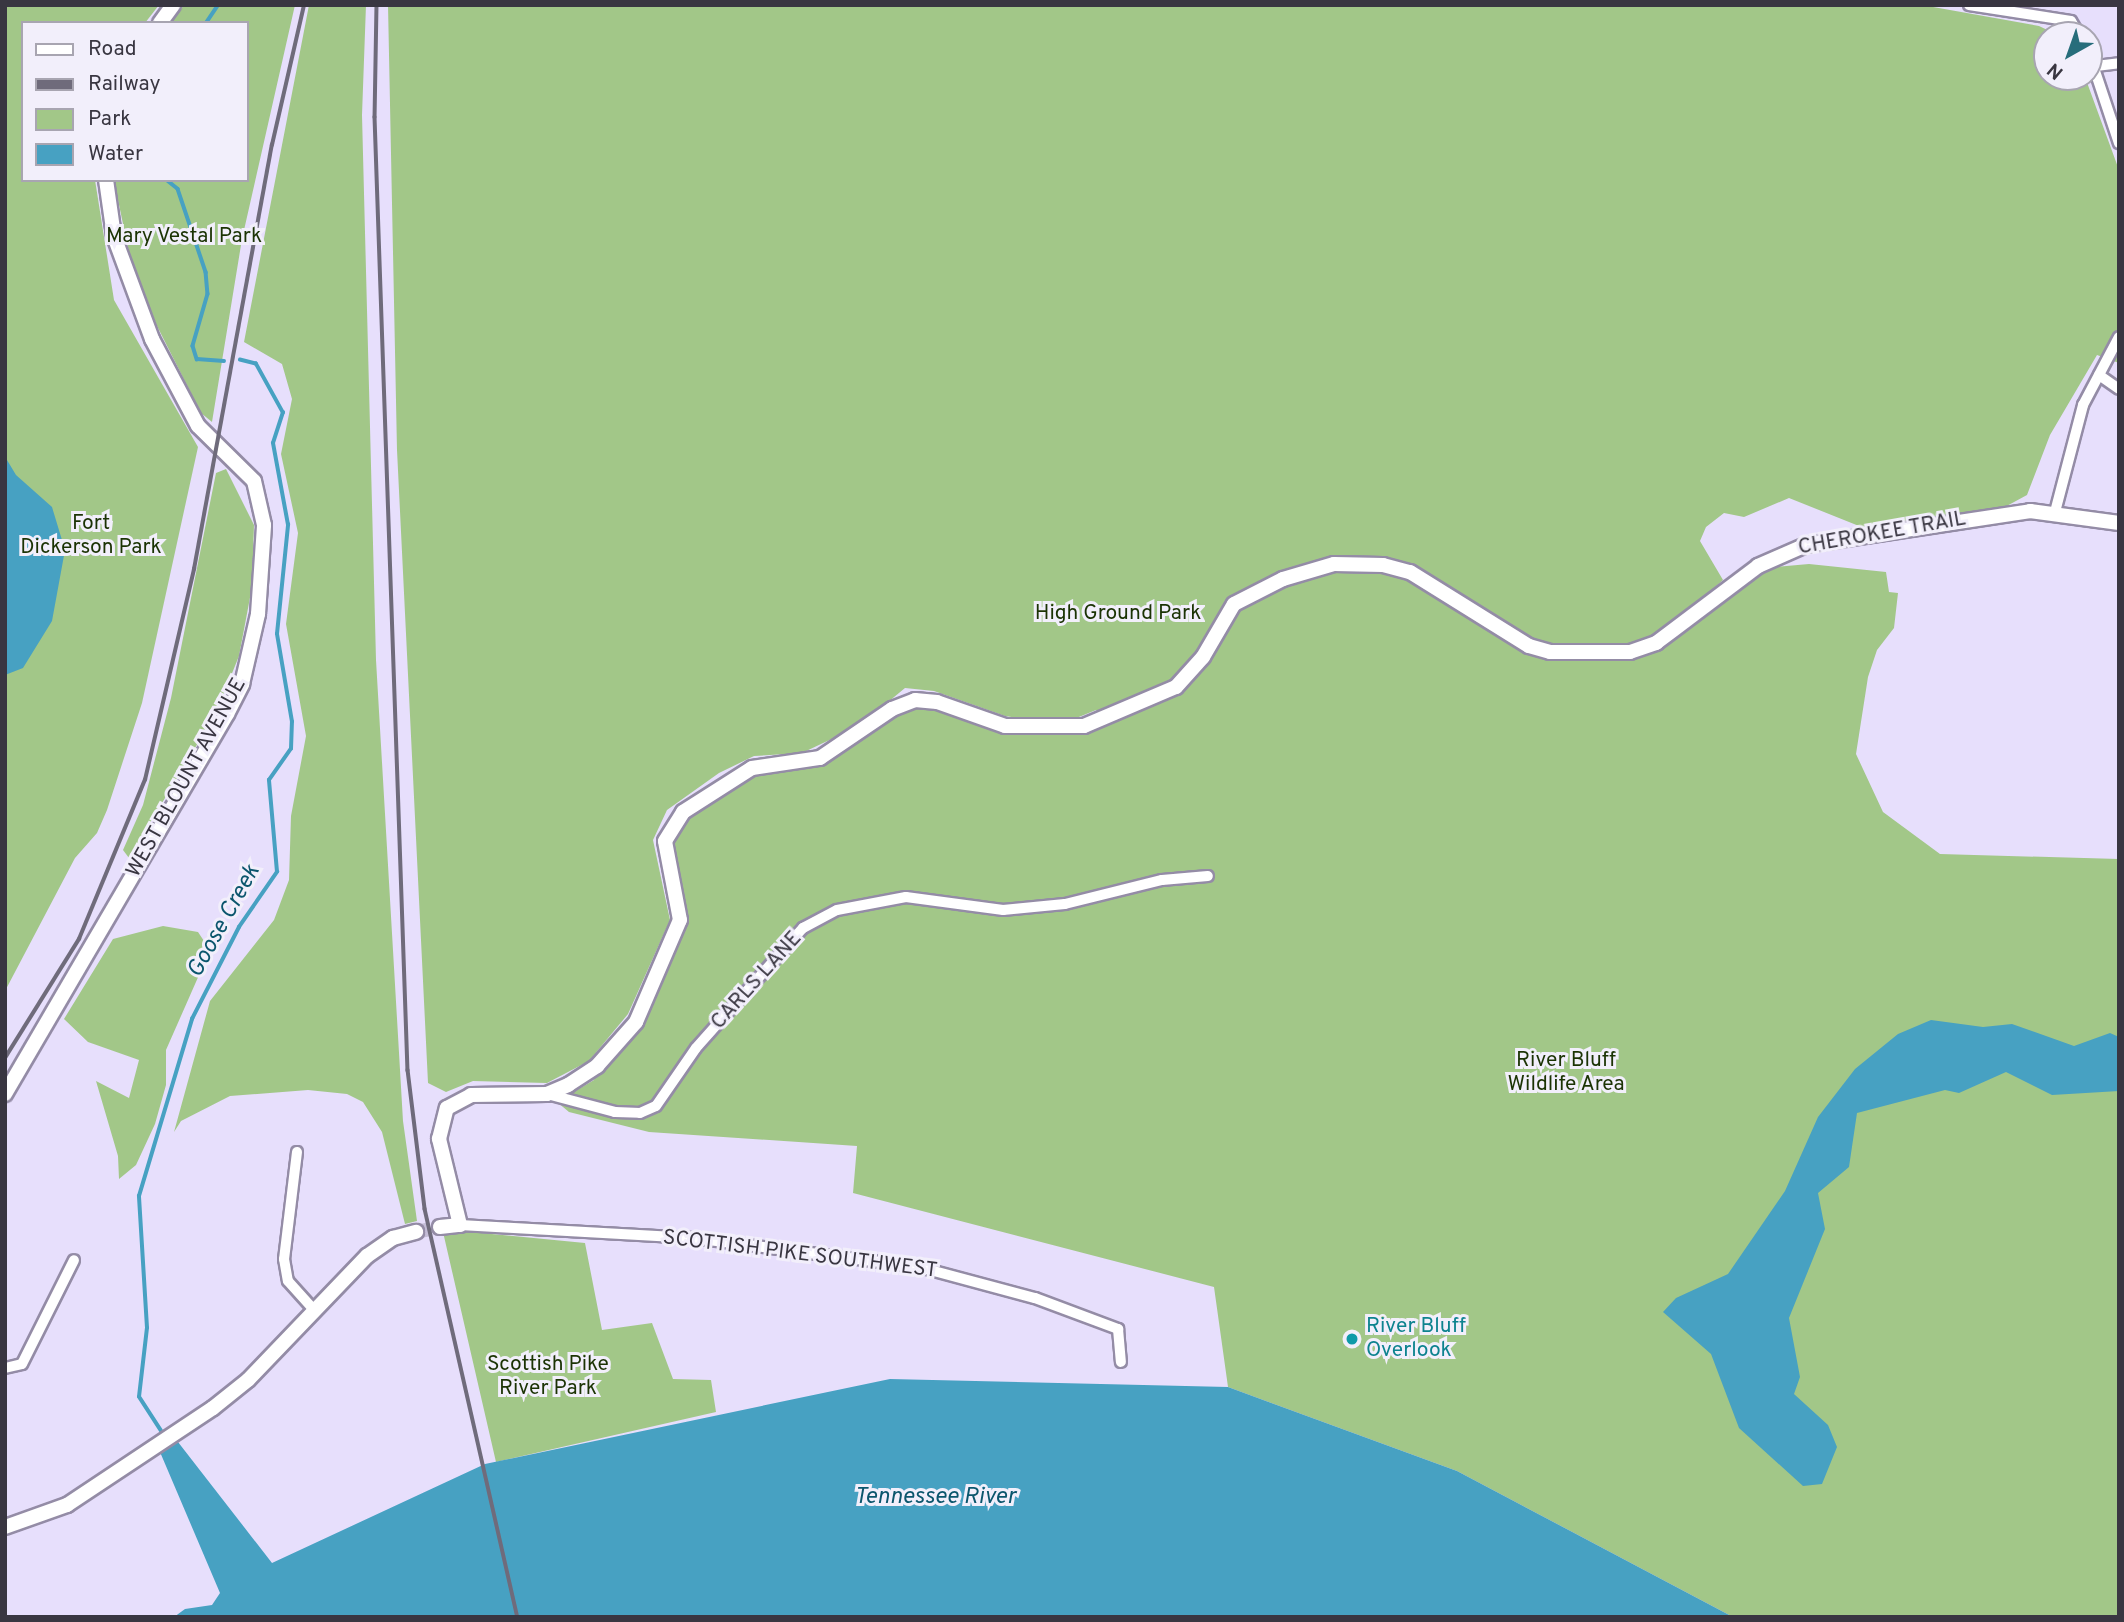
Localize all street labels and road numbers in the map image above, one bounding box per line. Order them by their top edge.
street label: CHEROKEE TRAIL [1796,507,1968,561]
street label: WEST BLOUNT AVENUE [121,673,253,883]
street label: CARLS LANE [706,927,808,1035]
street label: SCOTTISH PIKE SOUTHWEST [661,1226,939,1284]

